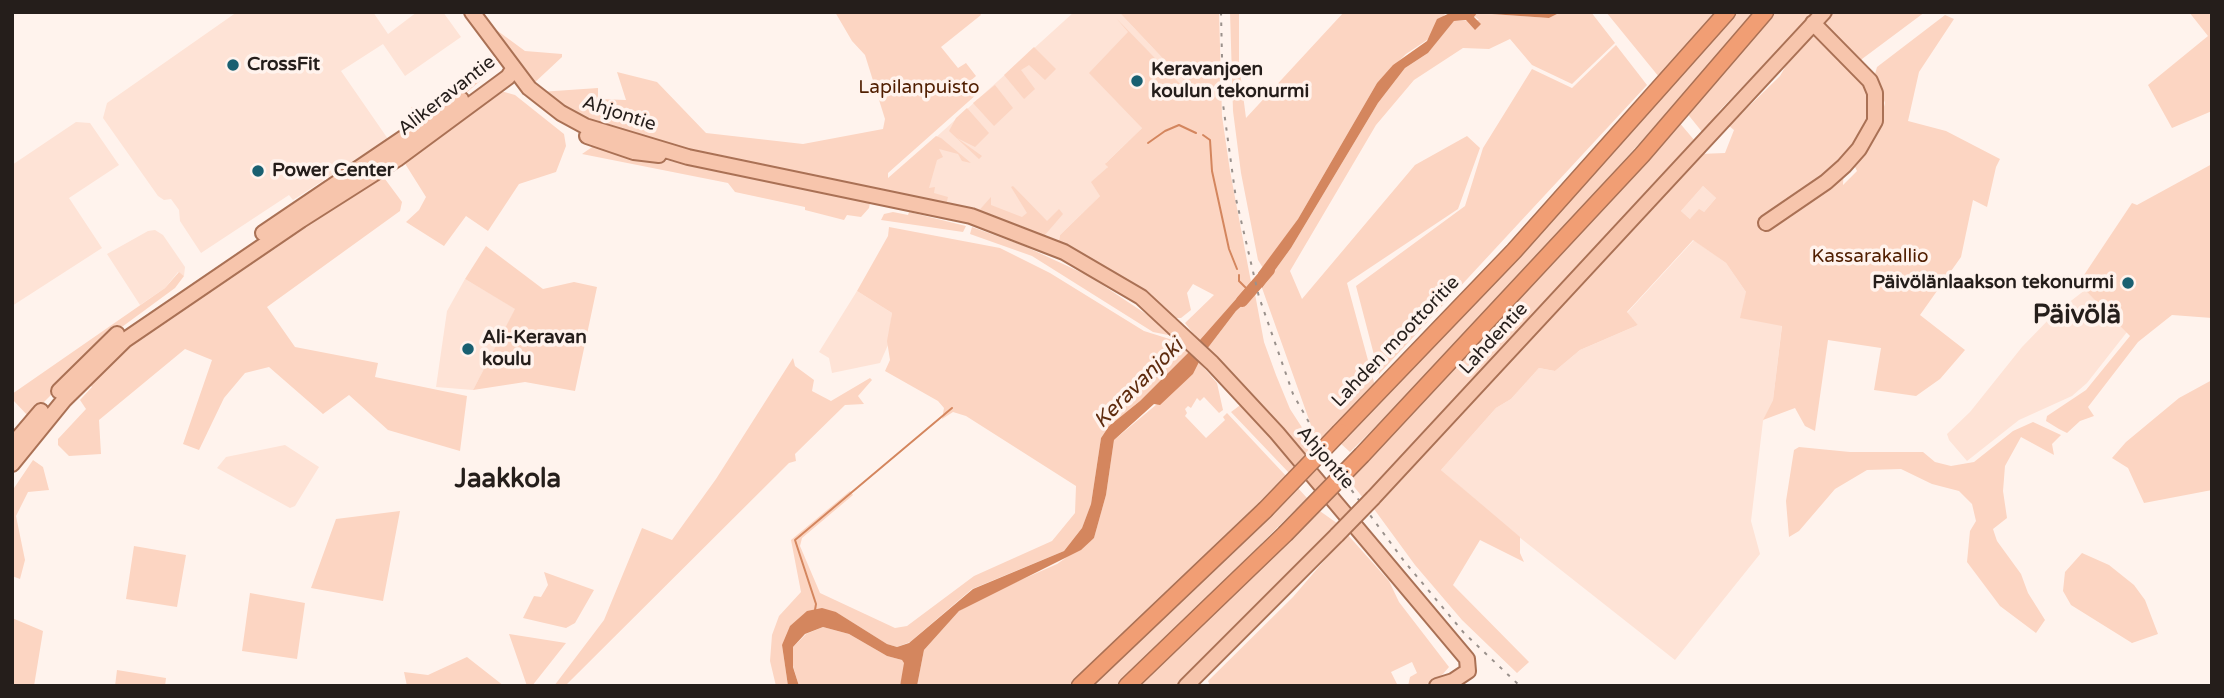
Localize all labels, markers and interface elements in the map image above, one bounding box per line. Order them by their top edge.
street label: Alikeravantie [394,51,500,141]
place label: CrossFit [247,54,320,76]
marker: CrossFit [225,57,241,73]
place label: Keravanjoen koulun tekonurmi [1151,59,1309,103]
marker: Keravanjoen koulun tekonurmi [1129,73,1145,89]
park label: Lapilanpuisto [858,77,980,99]
street label: Ahjontie [579,91,659,137]
place label: Power Center [272,160,394,182]
marker: Power Center [250,163,266,179]
park label: Kassarakallio [1812,246,1928,268]
street label: Lahden moottoritie [1328,272,1464,412]
place label: Päivölänlaakson tekonurmi [1872,272,2114,294]
marker: Päivölänlaakson tekonurmi [2120,275,2136,291]
street label: Lahdentie [1455,298,1533,380]
district label: Päivölä [2033,300,2121,332]
place label: Ali-Keravan koulu [482,327,587,371]
water label: Keravanjoki [1089,334,1189,434]
marker: Ali-Keravan koulu [460,341,476,357]
street label: Ahjontie [1291,422,1359,494]
district label: Jaakkola [455,464,561,496]

